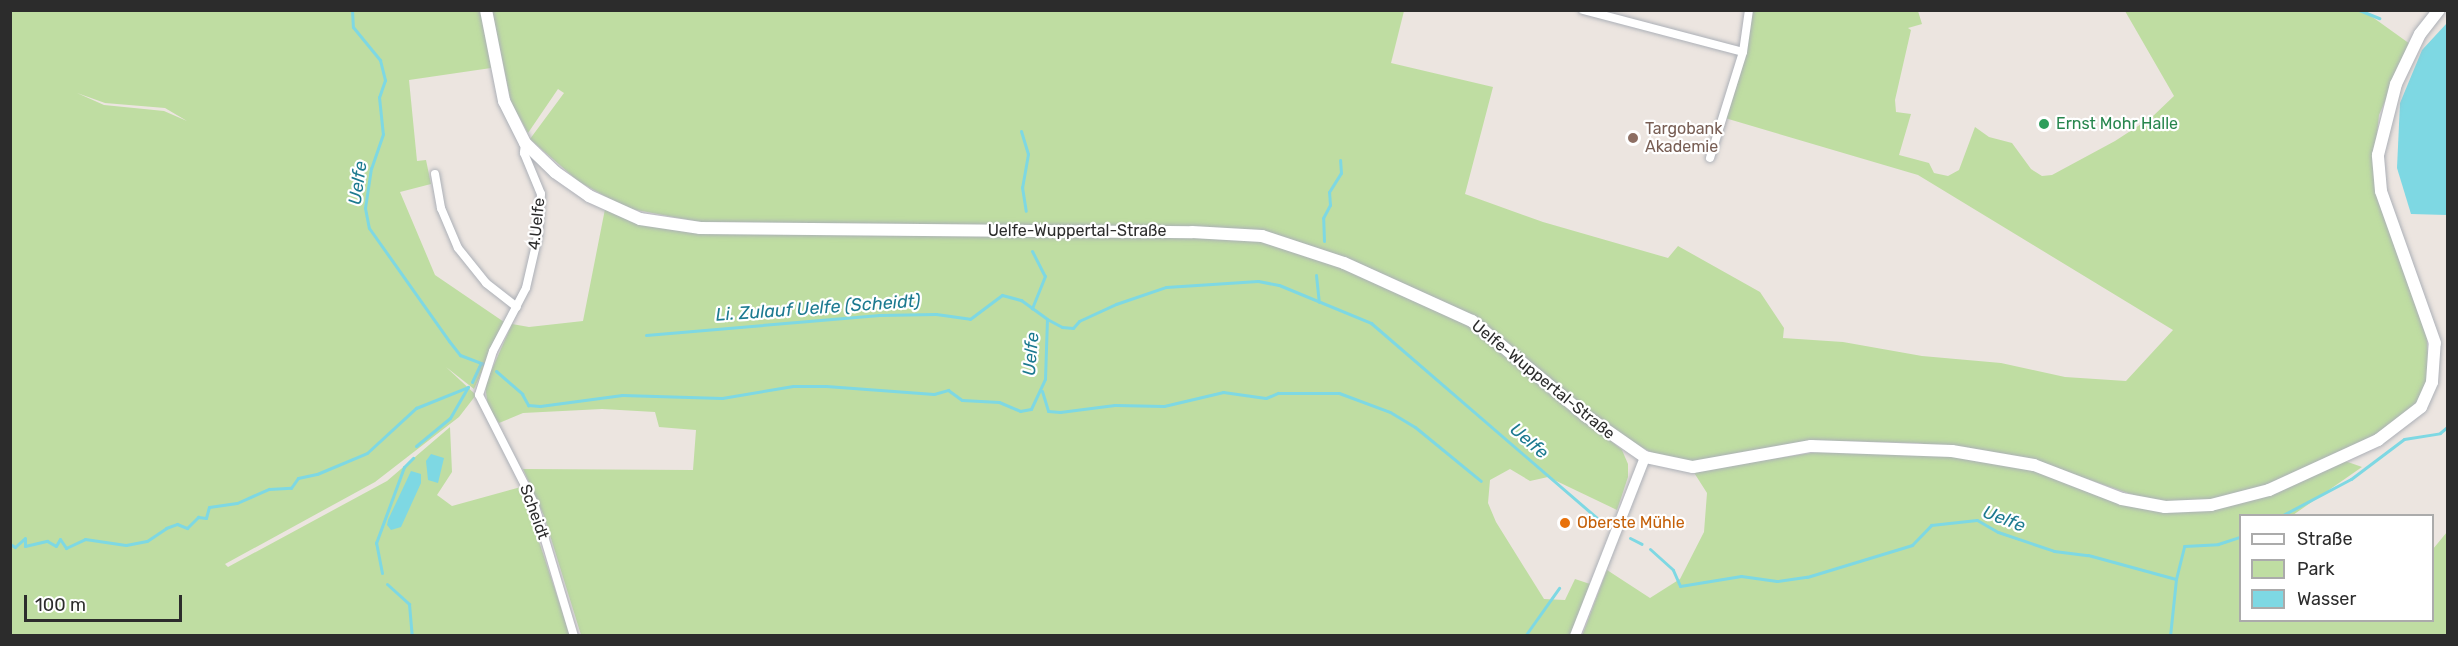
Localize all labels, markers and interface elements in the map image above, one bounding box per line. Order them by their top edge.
place label: Ernst Mohr Halle [2056,114,2178,134]
marker: Ernst Mohr Halle [2037,117,2051,131]
place label: Targobank Akademie [1645,119,1723,157]
marker: Targobank Akademie [1626,131,1640,145]
water label: Uelfe [344,160,372,206]
street label: 4.Uelfe [525,197,549,251]
street label: Uelfe-Wuppertal-Straße [988,221,1166,241]
water label: Li. Zulauf Uelfe (Scheidt) [715,290,921,326]
street label: Uelfe-Wuppertal-Straße [1468,316,1618,444]
water label: Uelfe [1018,331,1044,377]
water label: Uelfe [1505,418,1553,464]
street label: Scheidt [515,482,553,542]
water label: Uelfe [1980,501,2028,537]
place label: Oberste Mühle [1577,513,1685,533]
legend [2239,514,2434,622]
marker: Oberste Mühle [1558,516,1572,530]
text: Straße [2297,528,2353,550]
text: Park [2297,558,2334,580]
scale bar [27,583,184,621]
text: Wasser [2297,588,2356,610]
text: 100 m [35,594,86,616]

